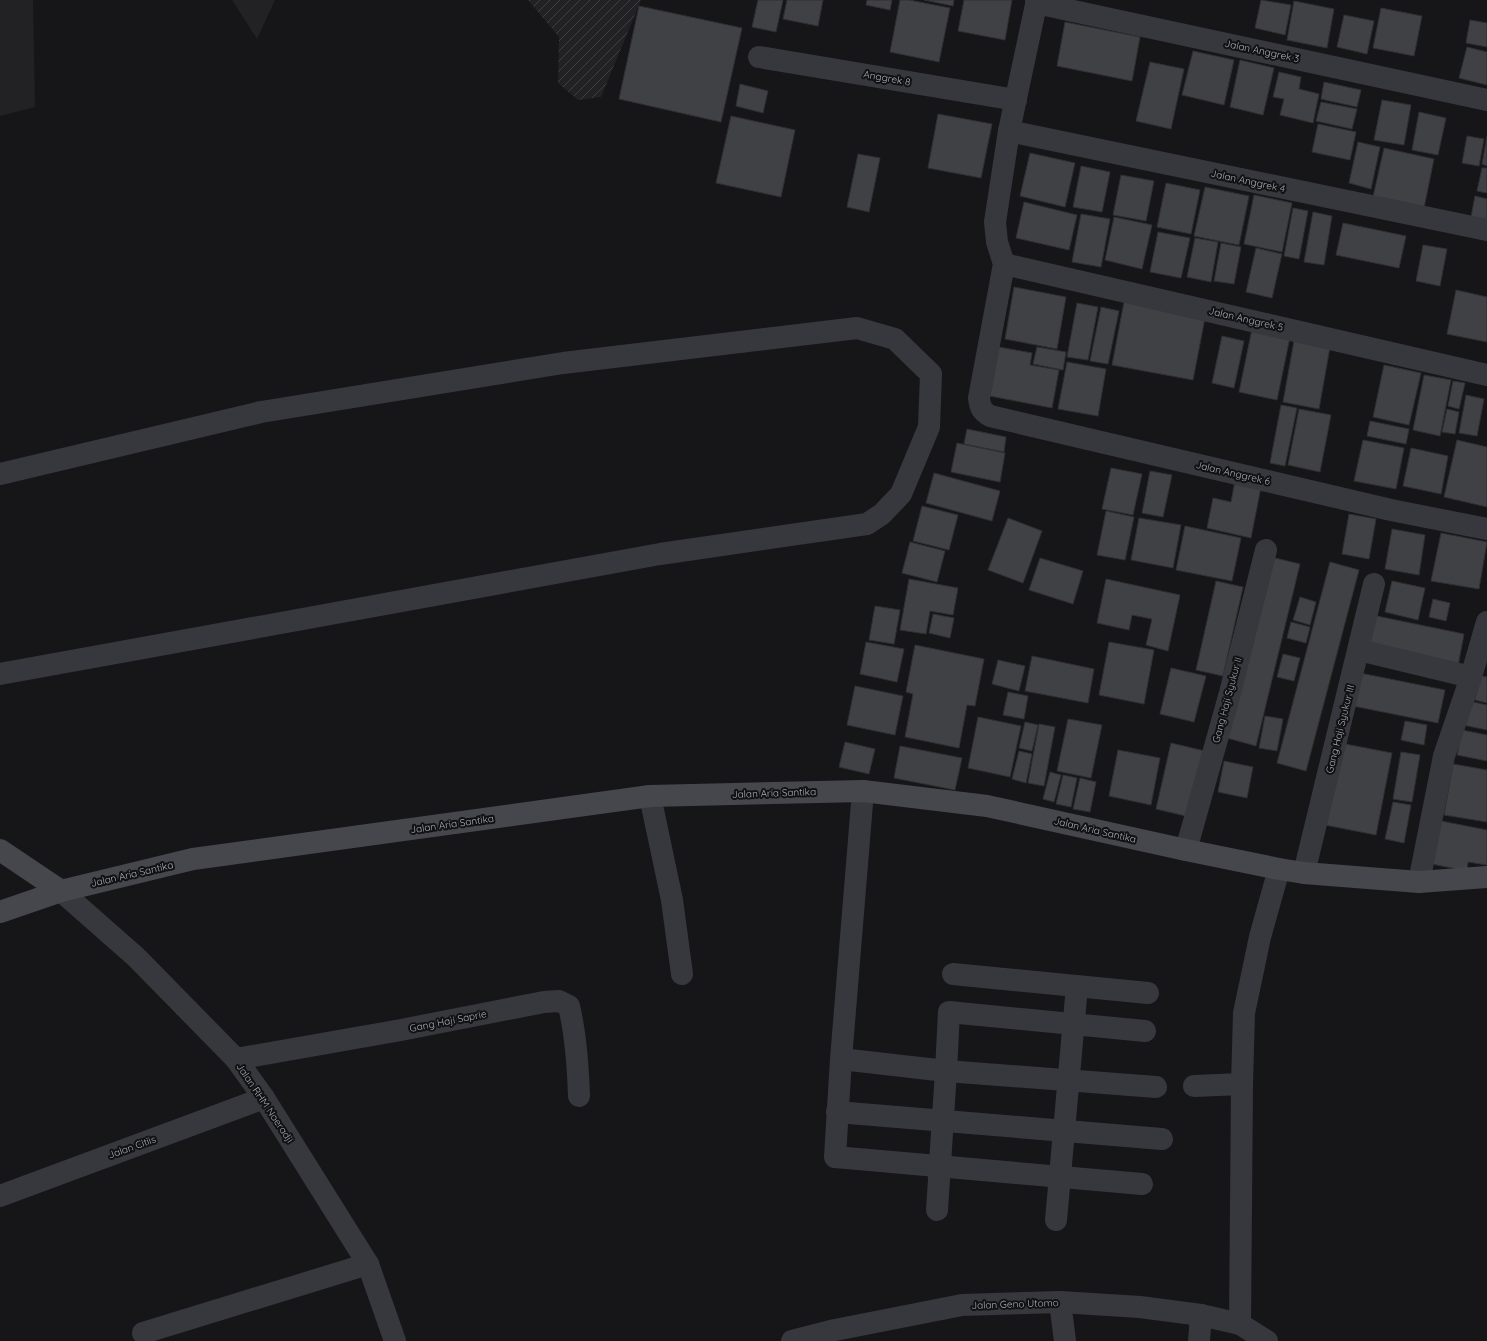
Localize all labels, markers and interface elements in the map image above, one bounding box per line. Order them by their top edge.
street label: Jalan Anggrek 3 [1223,37,1301,65]
street label: Anggrek 8 [862,67,912,89]
street label: Jalan Anggrek 4 [1209,167,1287,195]
street label: Jalan Anggrek 5 [1207,304,1285,334]
street label: Jalan Anggrek 6 [1194,458,1272,488]
street label: Gang Haji Syukur II [1209,656,1245,744]
street label: Gang Haji Syukur III [1323,683,1357,775]
street label: Jalan Aria Santika [732,785,816,801]
street label: Jalan Aria Santika [409,812,495,836]
street label: Jalan Aria Santika [1052,814,1138,846]
street label: Jalan Aria Santika [89,858,175,890]
street label: Gang Haji Saprie [408,1007,488,1035]
street label: Jalan RHM Noeradji [234,1061,296,1145]
street label: Jalan Citiis [106,1132,158,1162]
street label: Jalan Geno Utomo [971,1296,1059,1312]

